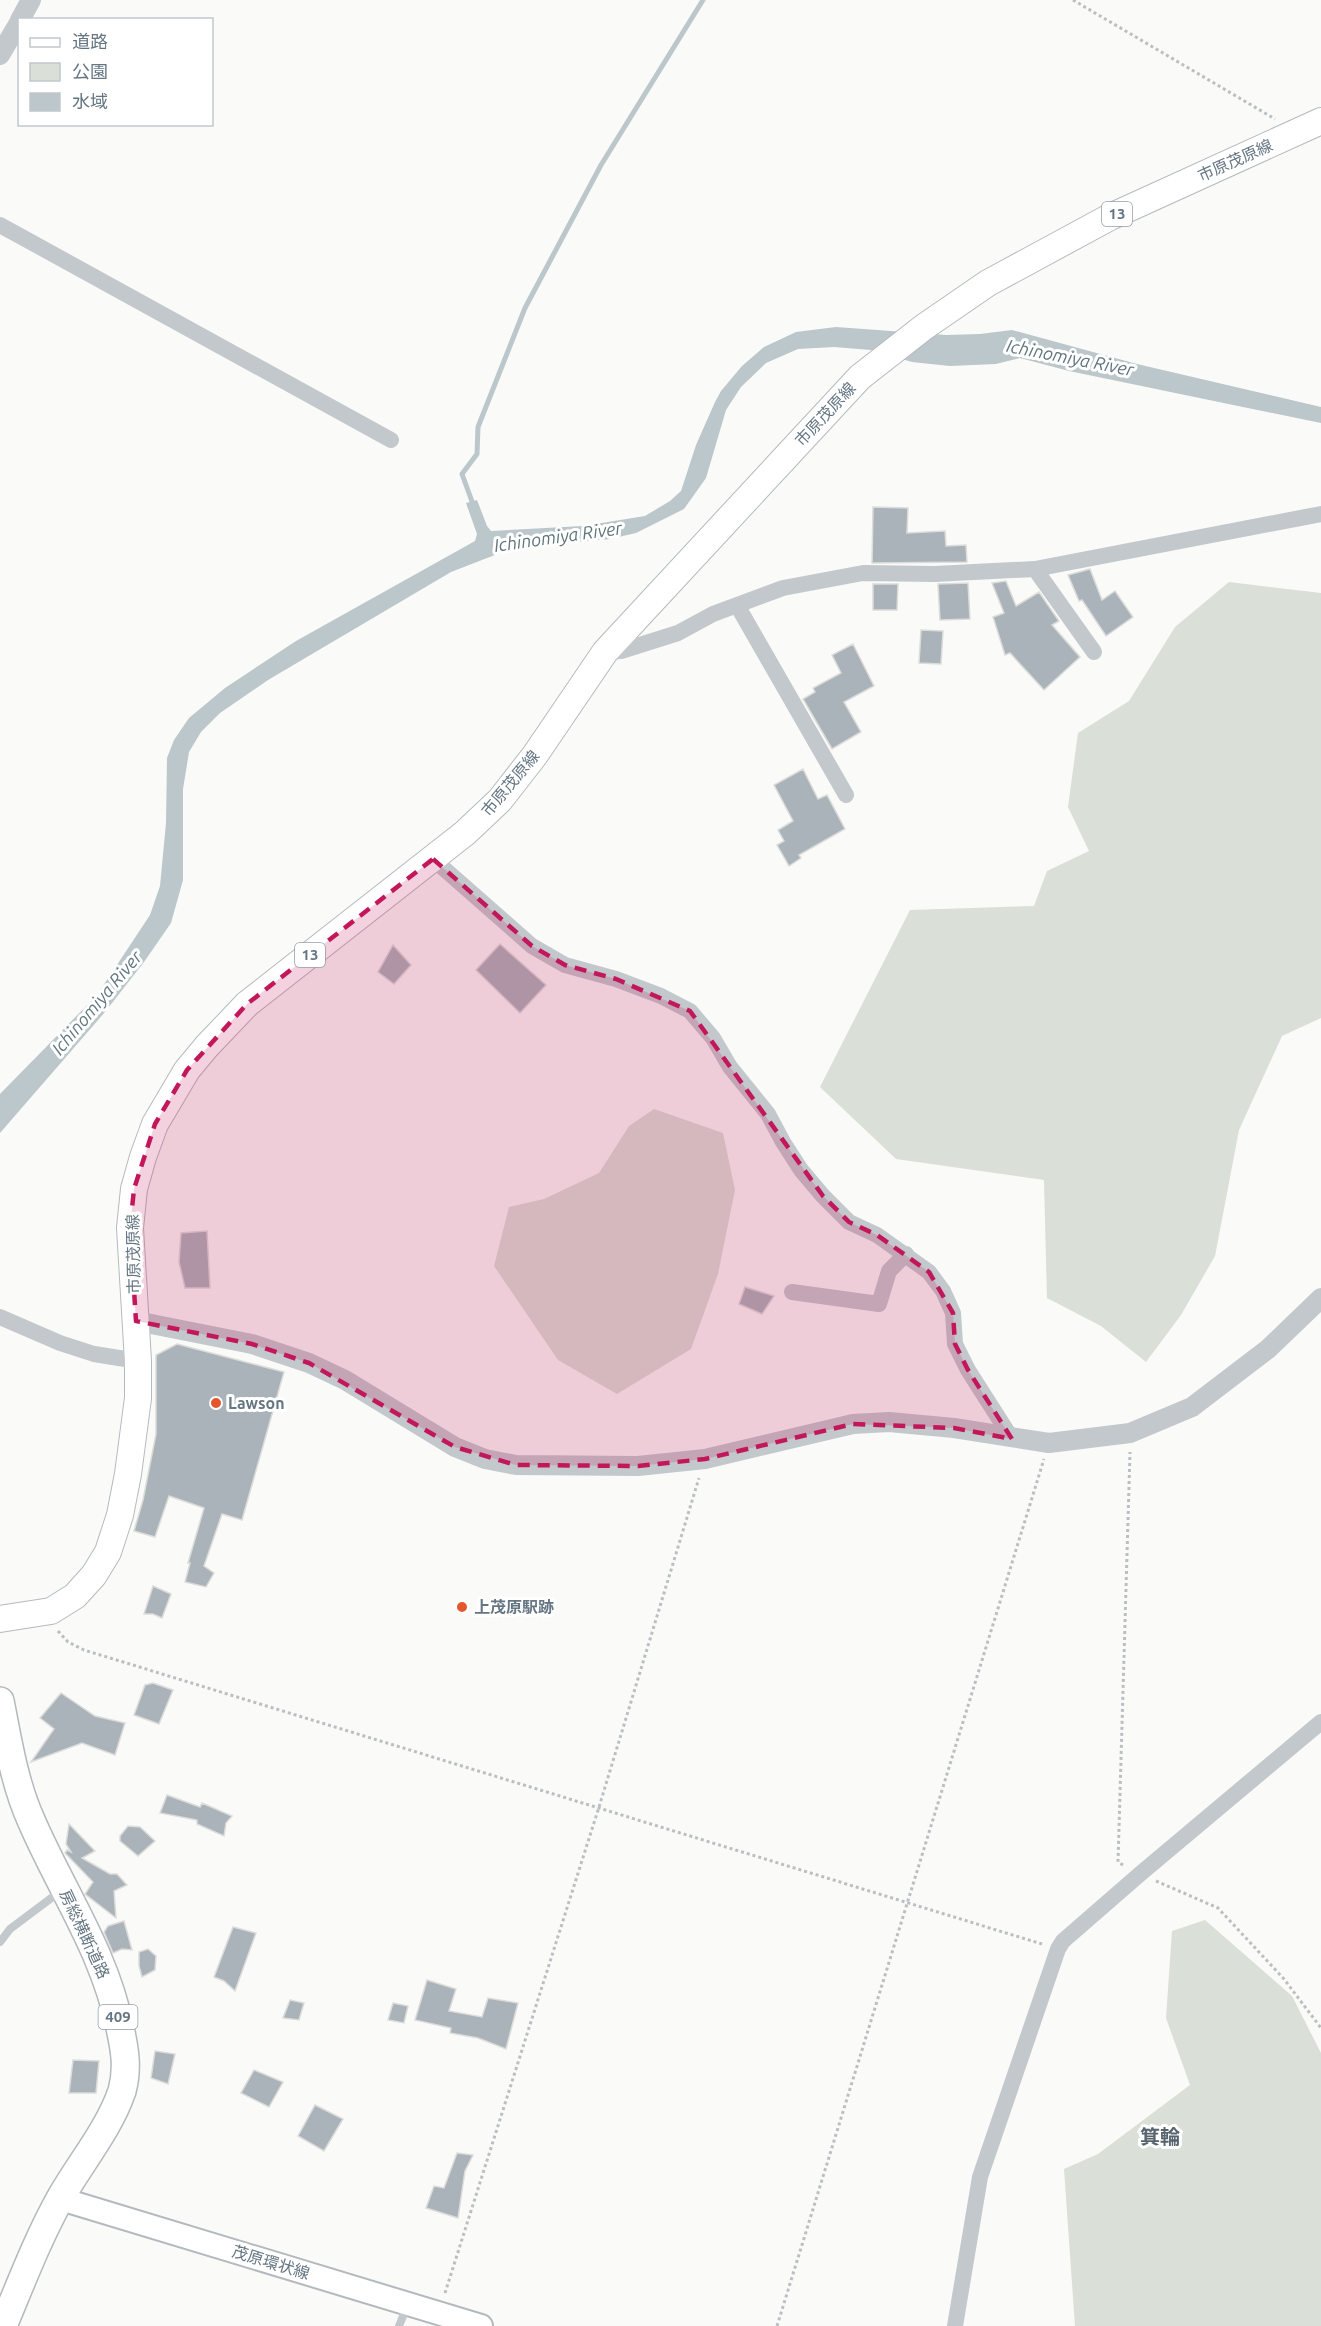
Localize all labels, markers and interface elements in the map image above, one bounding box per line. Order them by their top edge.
legend [18,18,213,126]
text: 道路 [72,31,108,51]
text: 公園 [72,61,108,81]
text: 水域 [72,91,108,111]
street label: 市原茂原線 [1195,136,1275,184]
road number: 13 [1102,202,1132,226]
water label: Ichinomiya River [1005,335,1137,379]
street label: 市原茂原線 [791,379,859,449]
water label: Ichinomiya River [493,517,624,555]
street label: 市原茂原線 [477,747,543,819]
road number: 13 [295,943,325,967]
water label: Ichinomiya River [47,946,146,1058]
street label: 市原茂原線 [123,1214,143,1294]
place label: Lawson [228,1394,285,1412]
marker: Lawson [209,1396,223,1410]
place label: 上茂原駅跡 [474,1598,554,1616]
marker: 上茂原駅跡 [455,1600,469,1614]
street label: 房総横断道路 [57,1887,113,1981]
road number: 409 [98,2005,138,2029]
district label: 箕輪 [1140,2125,1180,2148]
street label: 茂原環状線 [230,2242,312,2282]

